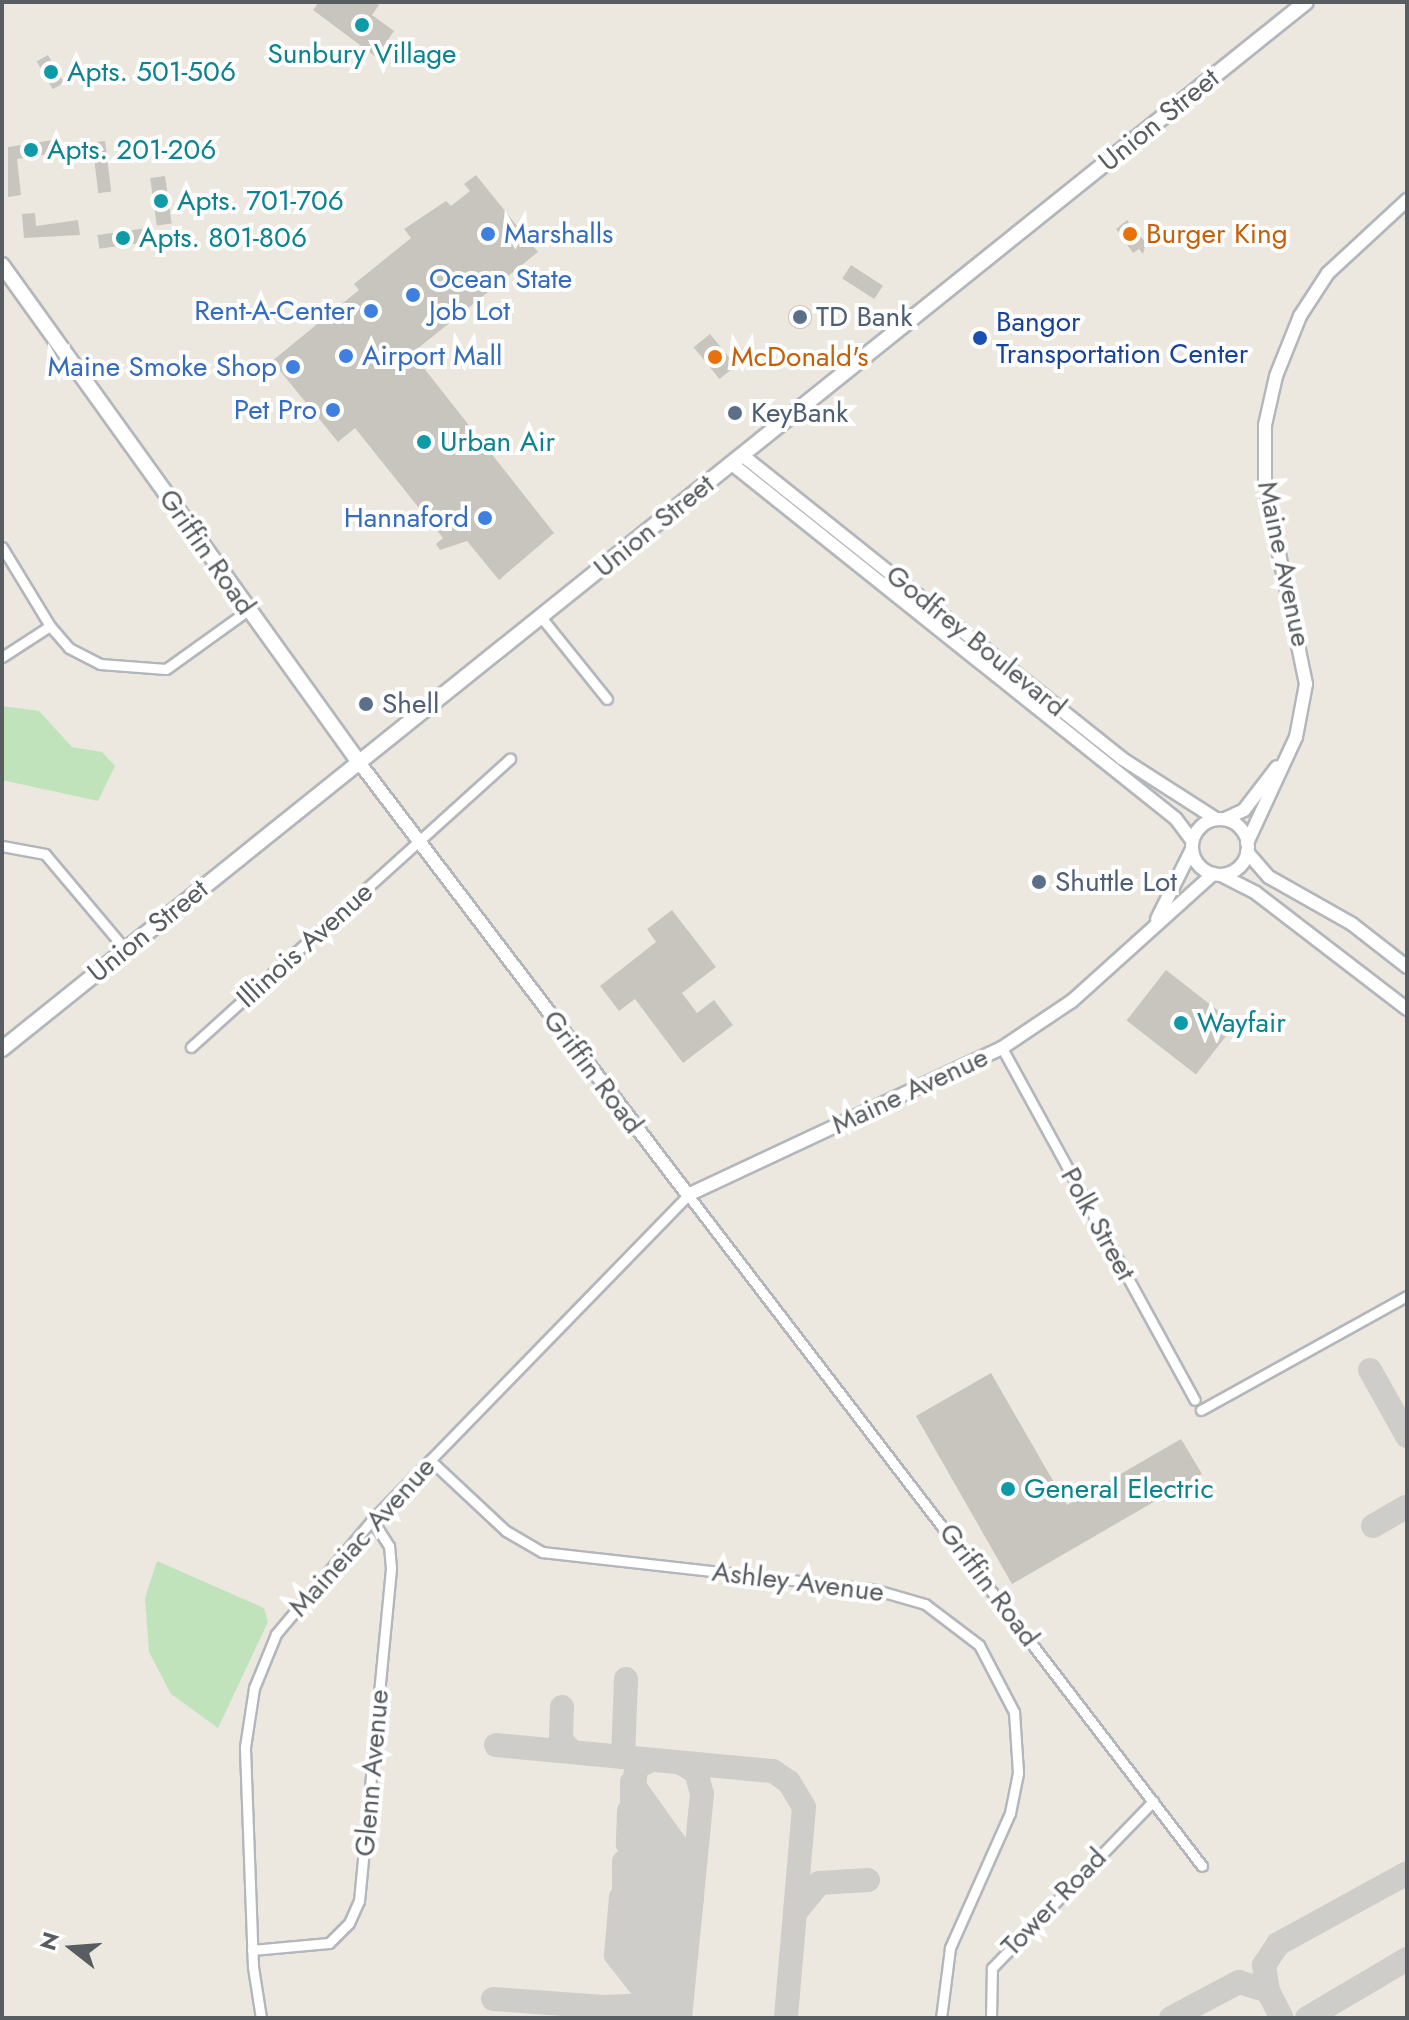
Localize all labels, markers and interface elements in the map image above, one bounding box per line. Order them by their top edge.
marker: Sunbury Village [353,16,371,34]
place label: Sunbury Village [267,37,457,71]
place label: Apts. 501-506 [67,55,236,89]
street label: Union Street [1092,61,1226,179]
marker: Apts. 501-506 [42,63,60,81]
place label: Apts. 201-206 [47,133,216,167]
marker: Apts. 201-206 [22,141,40,159]
place label: Apts. 701-706 [177,184,344,218]
marker: Apts. 701-706 [152,192,170,210]
place label: Marshalls [504,217,613,251]
place label: Burger King [1146,217,1288,251]
place label: Apts. 801-806 [139,221,307,255]
marker: Marshalls [479,225,497,243]
marker: Burger King [1121,225,1139,243]
marker: Apts. 801-806 [114,229,132,247]
place label: Ocean State Job Lot [429,262,572,328]
marker: Ocean State Job Lot [404,286,422,304]
place label: Rent-A-Center [194,294,355,328]
place label: TD Bank [816,300,913,334]
marker: Rent-A-Center [362,302,380,320]
place label: Bangor Transportation Center [996,305,1248,371]
marker: TD Bank [791,308,809,326]
marker: Bangor Transportation Center [971,329,989,347]
place label: Airport Mall [362,339,502,373]
place label: McDonald's [731,340,868,374]
marker: Airport Mall [337,347,355,365]
marker: McDonald's [706,348,724,366]
place label: Maine Smoke Shop [48,350,277,384]
marker: Maine Smoke Shop [284,358,302,376]
place label: Pet Pro [234,393,317,427]
place label: KeyBank [751,396,848,430]
marker: Pet Pro [324,401,342,419]
marker: KeyBank [726,404,744,422]
place label: Urban Air [440,425,555,459]
marker: Urban Air [415,433,433,451]
street label: Union Street [587,467,721,585]
street label: Maine Avenue [1250,478,1318,650]
street label: Griffin Road [152,483,262,621]
place label: Hannaford [344,501,469,535]
marker: Hannaford [476,509,494,527]
street label: Godfrey Boulevard [879,558,1073,724]
place label: Shell [382,687,439,721]
marker: Shell [357,695,375,713]
place label: Shuttle Lot [1055,865,1177,899]
street label: Union Street [81,872,215,990]
marker: Shuttle Lot [1030,873,1048,891]
street label: Illinois Avenue [230,875,380,1015]
street label: Griffin Road [536,1004,650,1140]
place label: Wayfair [1197,1006,1286,1040]
marker: Wayfair [1172,1014,1190,1032]
street label: Maine Avenue [827,1040,993,1142]
street label: Polk Street [1053,1162,1143,1286]
street label: Maineiac Avenue [282,1451,442,1623]
place label: General Electric [1024,1472,1214,1506]
marker: General Electric [999,1480,1017,1498]
street label: Griffin Road [932,1517,1046,1653]
street label: Ashley Avenue [710,1555,886,1609]
street label: Glenn Avenue [348,1688,396,1858]
street label: Tower Road [994,1841,1114,1963]
north arrow [32,1908,112,1988]
text: N [31,1928,67,1954]

